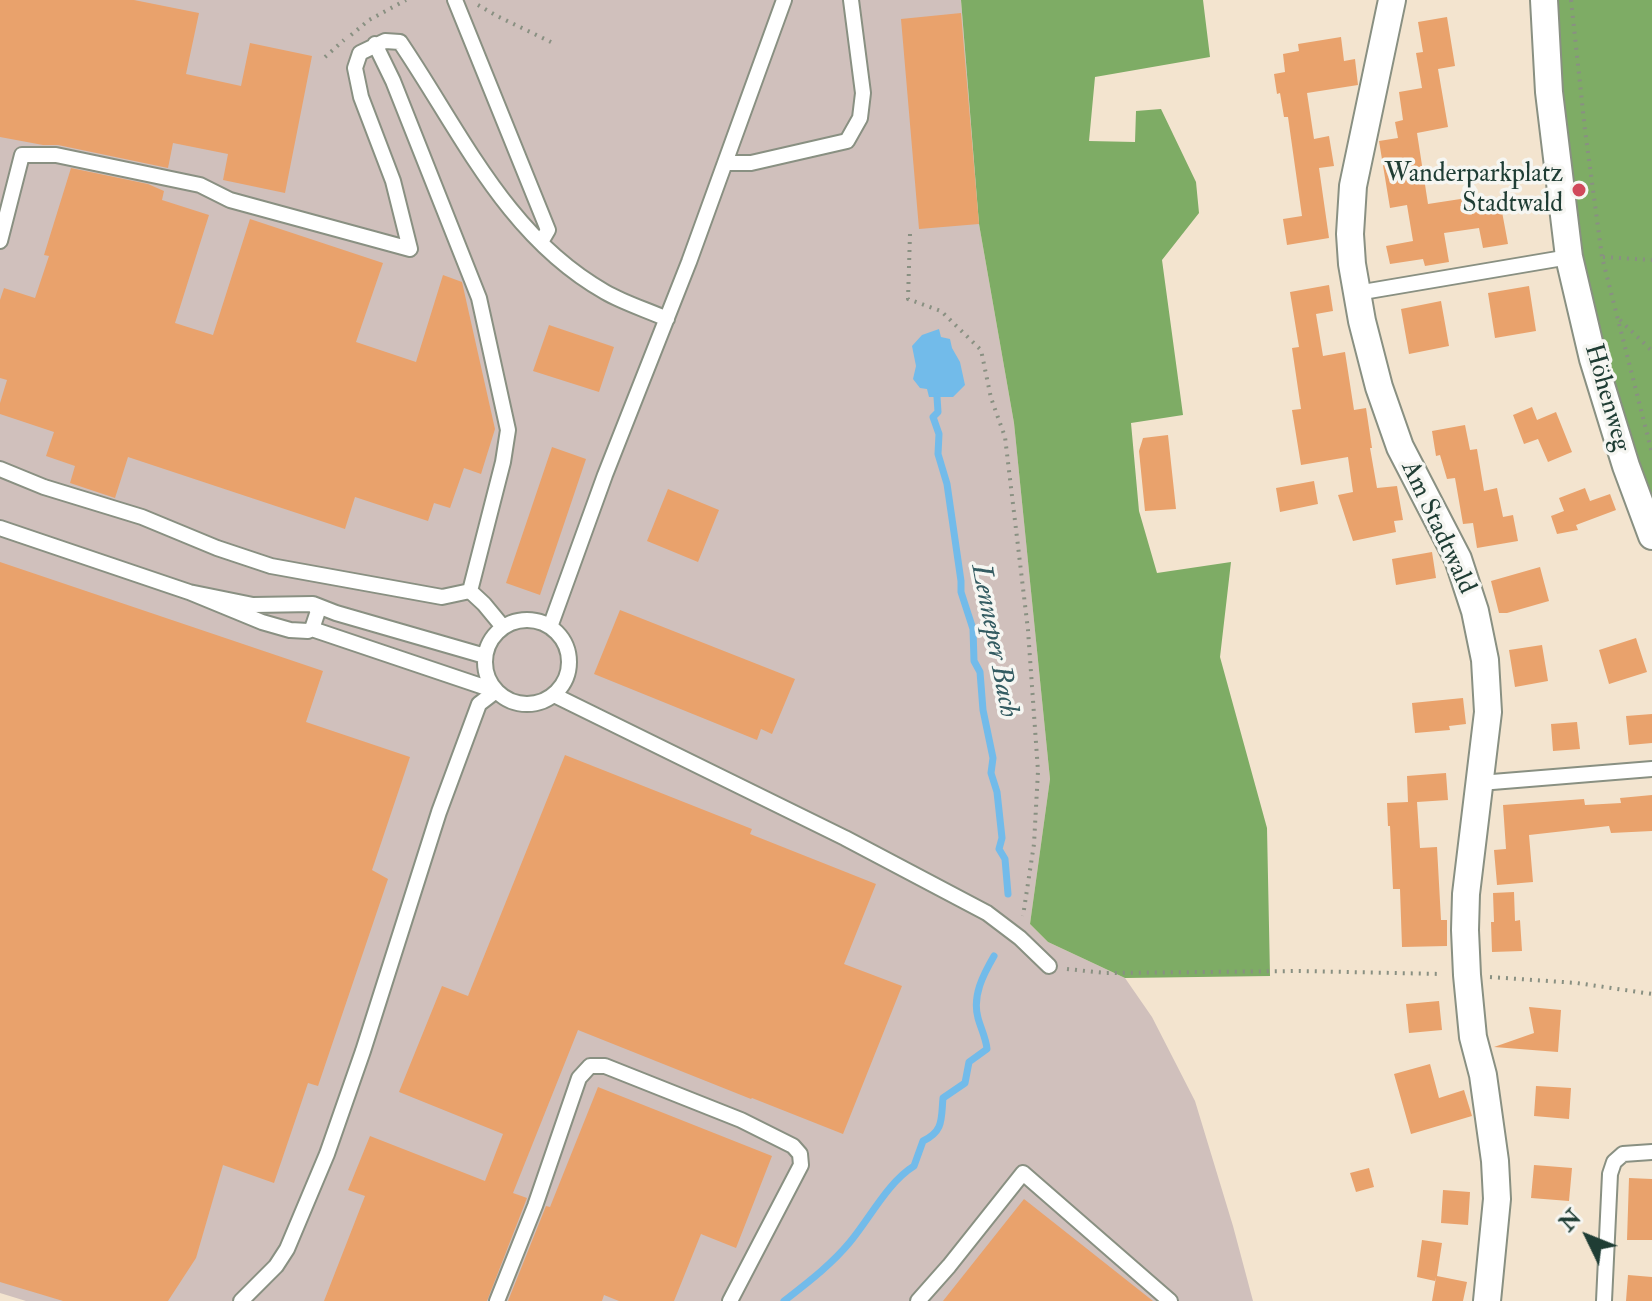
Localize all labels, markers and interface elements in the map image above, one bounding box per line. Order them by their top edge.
place label: Wanderparkplatz Stadtwald [1384,159,1563,220]
marker: Wanderparkplatz Stadtwald [1570,181,1588,199]
street label: Höhenweg [1576,341,1636,455]
street label: Am Stadtwald [1393,457,1481,599]
water label: Lenneper Bach [962,561,1024,721]
north arrow [1548,1197,1628,1277]
text: N [1553,1204,1587,1237]

